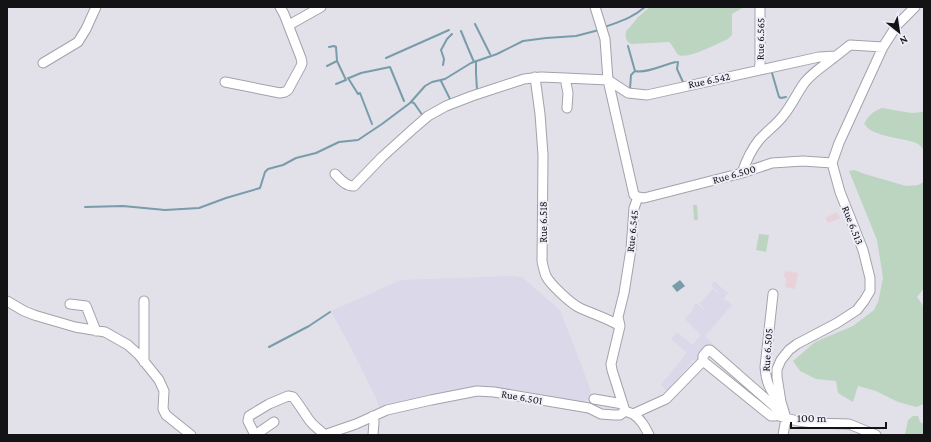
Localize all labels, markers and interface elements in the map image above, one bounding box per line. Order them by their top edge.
north arrow [879,12,919,52]
street label: Rue 6.565 [754,18,766,60]
text: N [897,34,910,48]
street label: Rue 6.542 [687,70,731,90]
street label: Rue 6.500 [711,162,757,186]
street label: Rue 6.518 [537,201,549,243]
street label: Rue 6.513 [840,204,866,246]
street label: Rue 6.545 [624,209,640,253]
street label: Rue 6.505 [760,328,774,372]
street label: Rue 6.501 [500,387,544,407]
scale bar [791,404,886,430]
text: 100 m [797,411,827,425]

